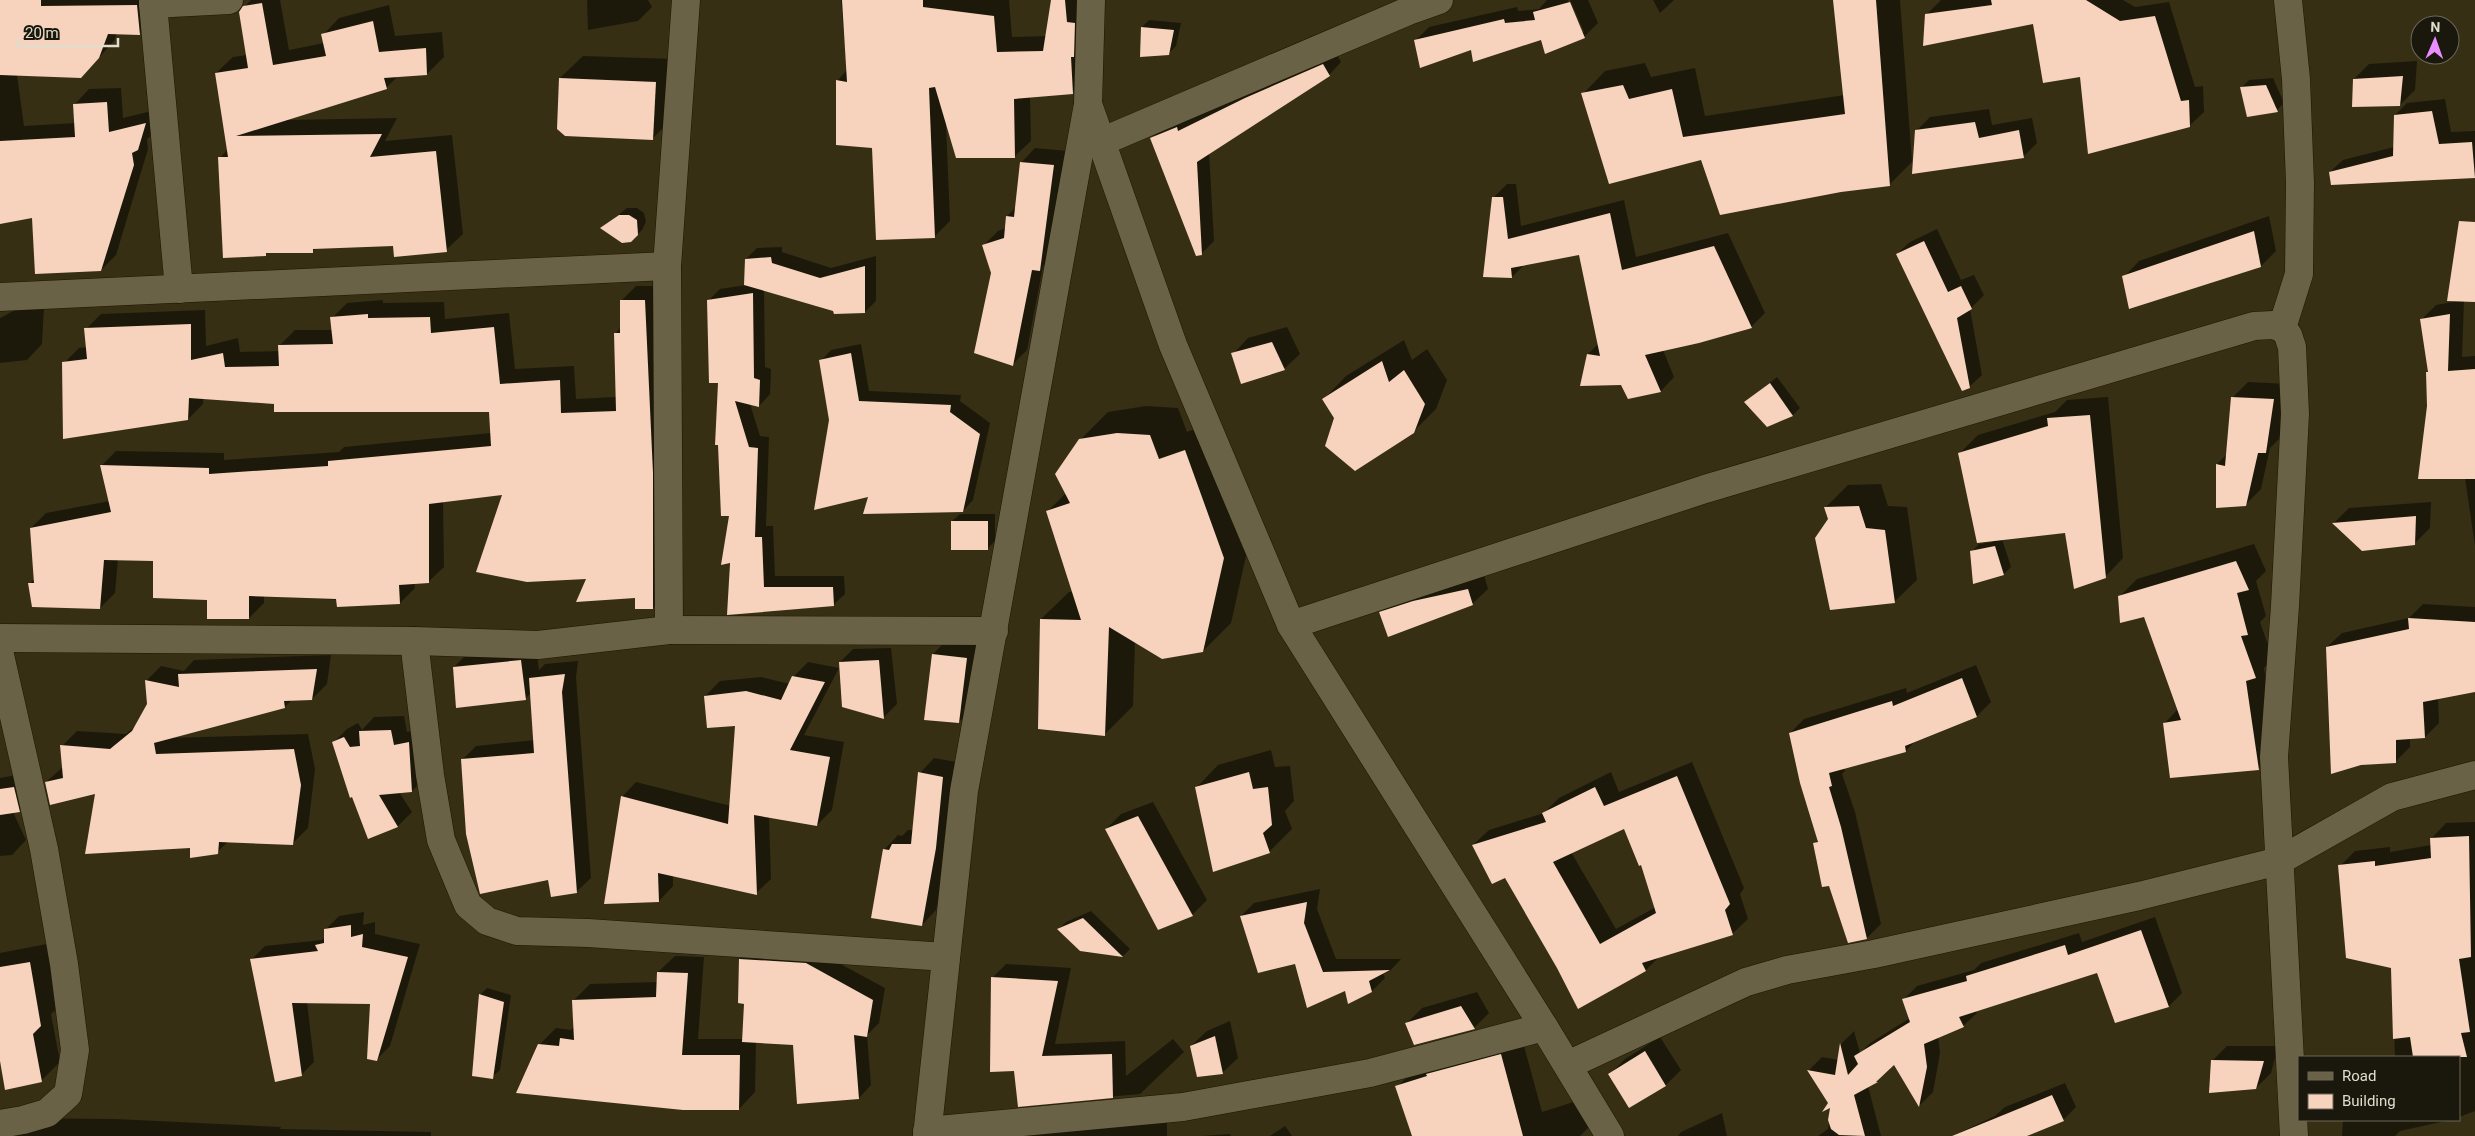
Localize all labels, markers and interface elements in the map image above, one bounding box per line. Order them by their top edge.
scale bar [18,15,118,47]
north arrow [2410,15,2460,65]
text: N [2430,19,2441,35]
text: 20 m [25,24,59,42]
legend [2298,1056,2460,1121]
text: Road [2342,1067,2376,1085]
text: Building [2342,1092,2396,1110]

